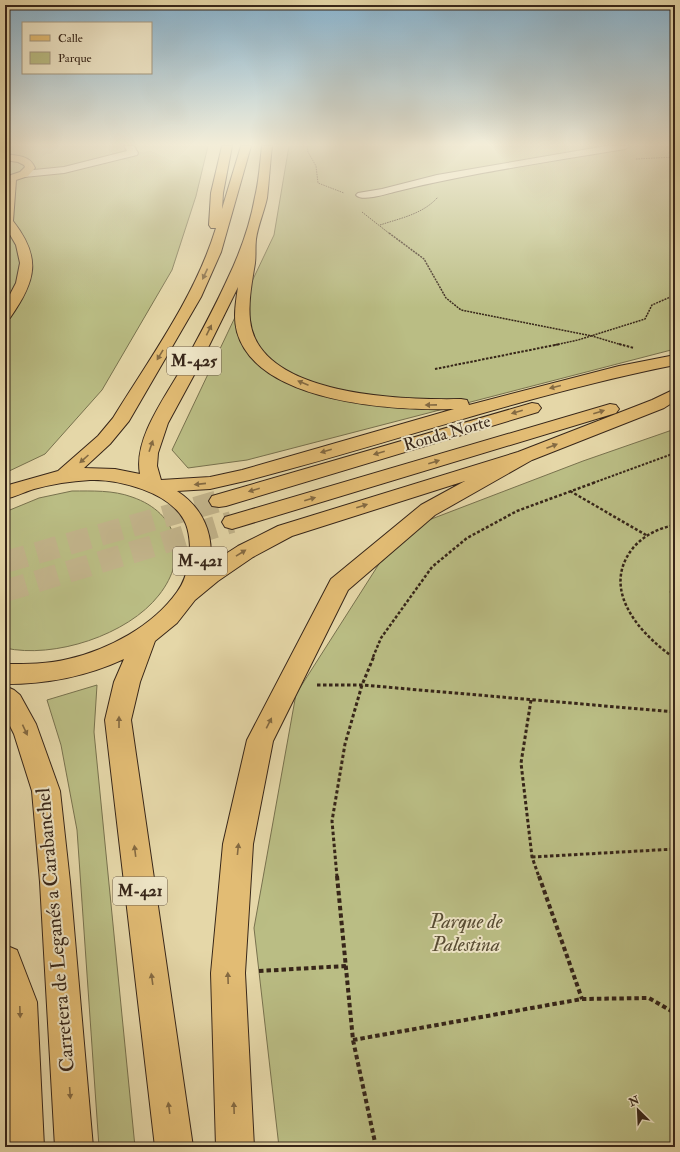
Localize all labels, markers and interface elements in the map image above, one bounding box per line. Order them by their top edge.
legend [22,22,152,74]
text: Calle [58,31,83,46]
text: Parque [58,51,92,66]
one-way arrow [202,269,208,280]
one-way arrow [206,324,212,336]
road number: M-425 [167,347,221,375]
one-way arrow [156,350,164,360]
one-way arrow [298,380,309,386]
one-way arrow [549,384,561,390]
one-way arrow [424,402,437,408]
one-way arrow [511,409,523,415]
one-way arrow [593,409,605,415]
street label: Ronda Norte [401,411,493,455]
one-way arrow [148,439,154,451]
one-way arrow [547,442,559,448]
one-way arrow [319,449,332,455]
one-way arrow [372,450,384,456]
one-way arrow [79,454,89,464]
one-way arrow [429,459,441,465]
one-way arrow [194,481,206,487]
one-way arrow [248,487,260,493]
one-way arrow [304,496,316,502]
one-way arrow [356,503,368,509]
road number: M-421 [173,547,227,575]
one-way arrow [235,550,247,557]
one-way arrow [116,716,123,728]
one-way arrow [266,717,272,729]
one-way arrow [22,724,28,735]
street label: Carretera de Leganés a Carabanchel [30,787,80,1073]
one-way arrow [235,843,241,855]
one-way arrow [132,844,138,857]
road number: M-421 [113,877,167,905]
park label: Parque de Palestina [429,909,503,957]
one-way arrow [225,971,231,984]
one-way arrow [149,973,155,986]
one-way arrow [17,1006,23,1019]
one-way arrow [66,1087,73,1099]
north arrow [618,1090,658,1130]
text: N [626,1093,642,1110]
one-way arrow [166,1102,172,1114]
one-way arrow [230,1102,237,1114]

